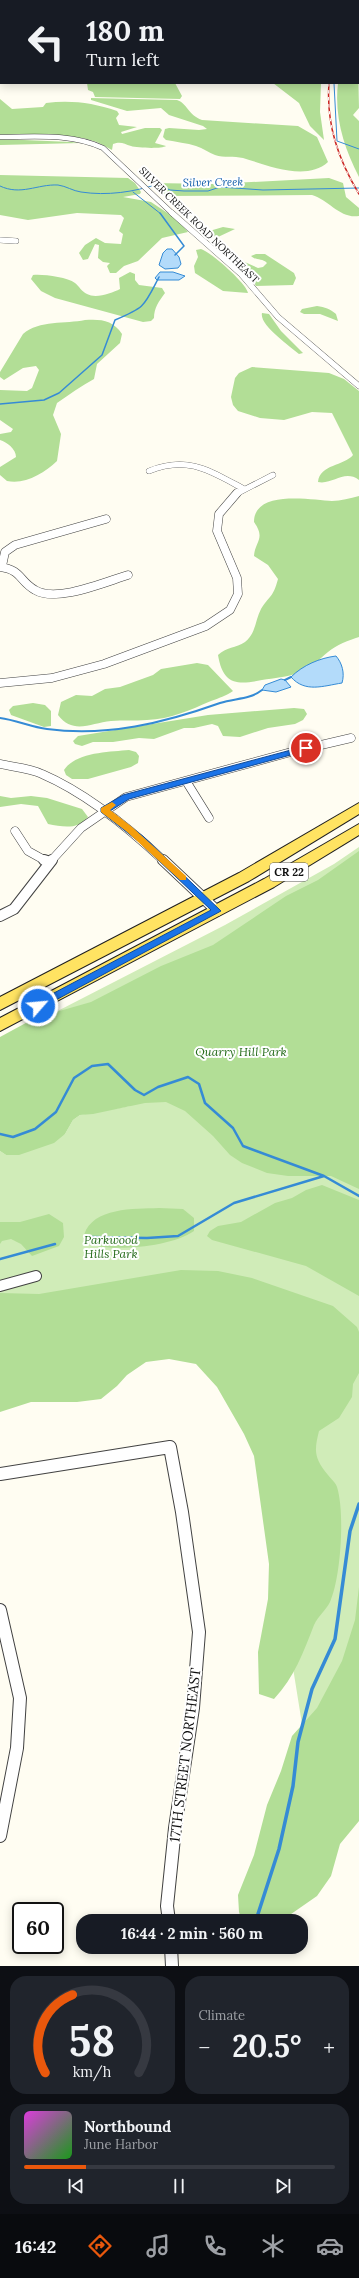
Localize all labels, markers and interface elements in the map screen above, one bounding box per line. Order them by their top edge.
text: 180 m [86,13,164,49]
icon: left [20,16,72,68]
text: Turn left [86,48,159,71]
street label: SILVER CREEK ROAD NORTHEAST [136,164,262,286]
water label: Silver Creek [183,174,244,190]
pin [289,731,323,765]
icon: arrive [295,737,317,759]
road number: CR 22 [270,863,308,881]
position arrow [17,985,59,1027]
park label: Quarry Hill Park [195,1044,287,1059]
park label: Parkwood Hills Park [84,1232,138,1261]
street label: 17TH STREET NORTHEAST [165,1667,205,1843]
speed limit sign: 60 [12,1902,64,1954]
text: 16:44 · 2 min · 560 m [121,1924,263,1943]
text: Climate [199,2007,245,2024]
text: 58 [69,2014,115,2067]
text: 20.5° [232,2027,301,2065]
text: − [199,2033,210,2061]
text: + [323,2033,335,2061]
text: km/h [73,2063,112,2082]
text: Northbound [84,2117,171,2136]
text: June Harbor [84,2136,158,2153]
icon: previous [65,2175,87,2197]
icon: pause [168,2175,190,2197]
icon: next [272,2175,294,2197]
icon: directions [86,2232,114,2260]
icon: music [144,2232,172,2260]
icon: phone [201,2232,229,2260]
icon: climate [259,2232,287,2260]
icon: car [316,2232,344,2260]
text: 16:42 [15,2235,56,2258]

